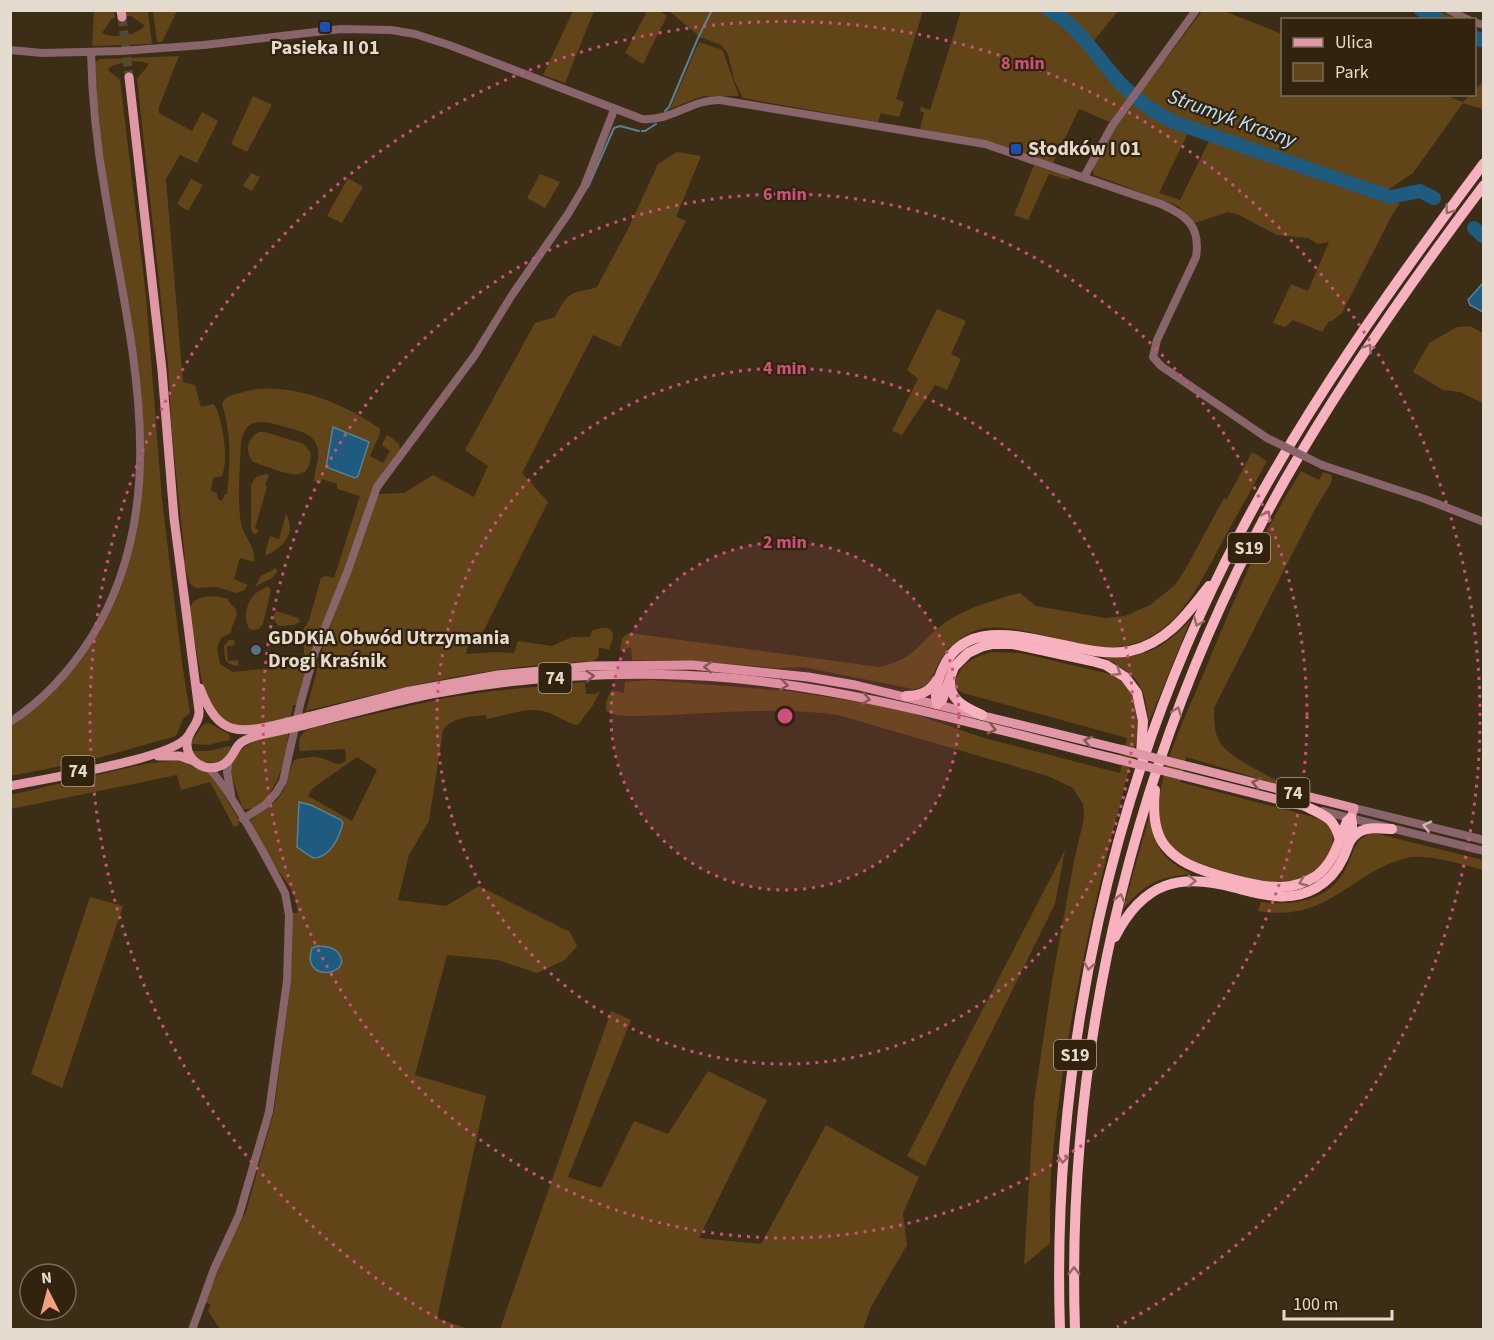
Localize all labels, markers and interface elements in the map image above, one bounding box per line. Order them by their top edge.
legend [1281,18,1476,96]
marker: Pasieka II 01 [318,20,332,34]
text: Ulica [1335,30,1373,55]
place label: Pasieka II 01 [271,34,380,62]
text: 8 min [1001,51,1045,76]
text: Park [1335,60,1369,85]
water label: Strumyk Krasny [1164,81,1302,156]
place label: Słodków I 01 [1028,135,1141,163]
marker: Słodków I 01 [1009,142,1023,156]
text: 6 min [763,182,807,207]
one-way arrow [1445,203,1456,214]
one-way arrow [1361,344,1372,355]
text: 4 min [763,356,807,381]
one-way arrow [1259,510,1271,521]
text: 2 min [763,530,807,555]
road number: S19 [1228,533,1270,563]
one-way arrow [1193,615,1205,626]
place label: GDDKiA Obwód Utrzymania Drogi Kraśnik [268,624,510,675]
marker: GDDKiA Obwód Utrzymania Drogi Kraśnik [249,643,263,657]
one-way arrow [704,660,713,673]
road number: 74 [538,663,572,693]
one-way arrow [1111,664,1121,676]
one-way arrow [585,670,594,683]
one-way arrow [780,678,789,691]
one-way arrow [861,692,870,704]
centre of rings [775,706,795,726]
one-way arrow [1170,707,1183,717]
one-way arrow [987,721,997,734]
one-way arrow [1083,736,1093,749]
road number: 74 [62,756,94,786]
one-way arrow [1252,778,1262,791]
road number: 74 [1276,778,1310,808]
one-way arrow [1422,821,1432,834]
one-way arrow [1188,875,1197,887]
one-way arrow [1298,875,1309,887]
one-way arrow [1113,893,1126,903]
one-way arrow [1084,962,1096,971]
road number: S19 [1054,1040,1096,1070]
one-way arrow [1057,1155,1070,1164]
north arrow [18,1262,78,1322]
text: N [40,1267,53,1290]
one-way arrow [1068,1267,1080,1276]
scale bar [1284,1283,1392,1321]
text: 100 m [1293,1292,1338,1317]

